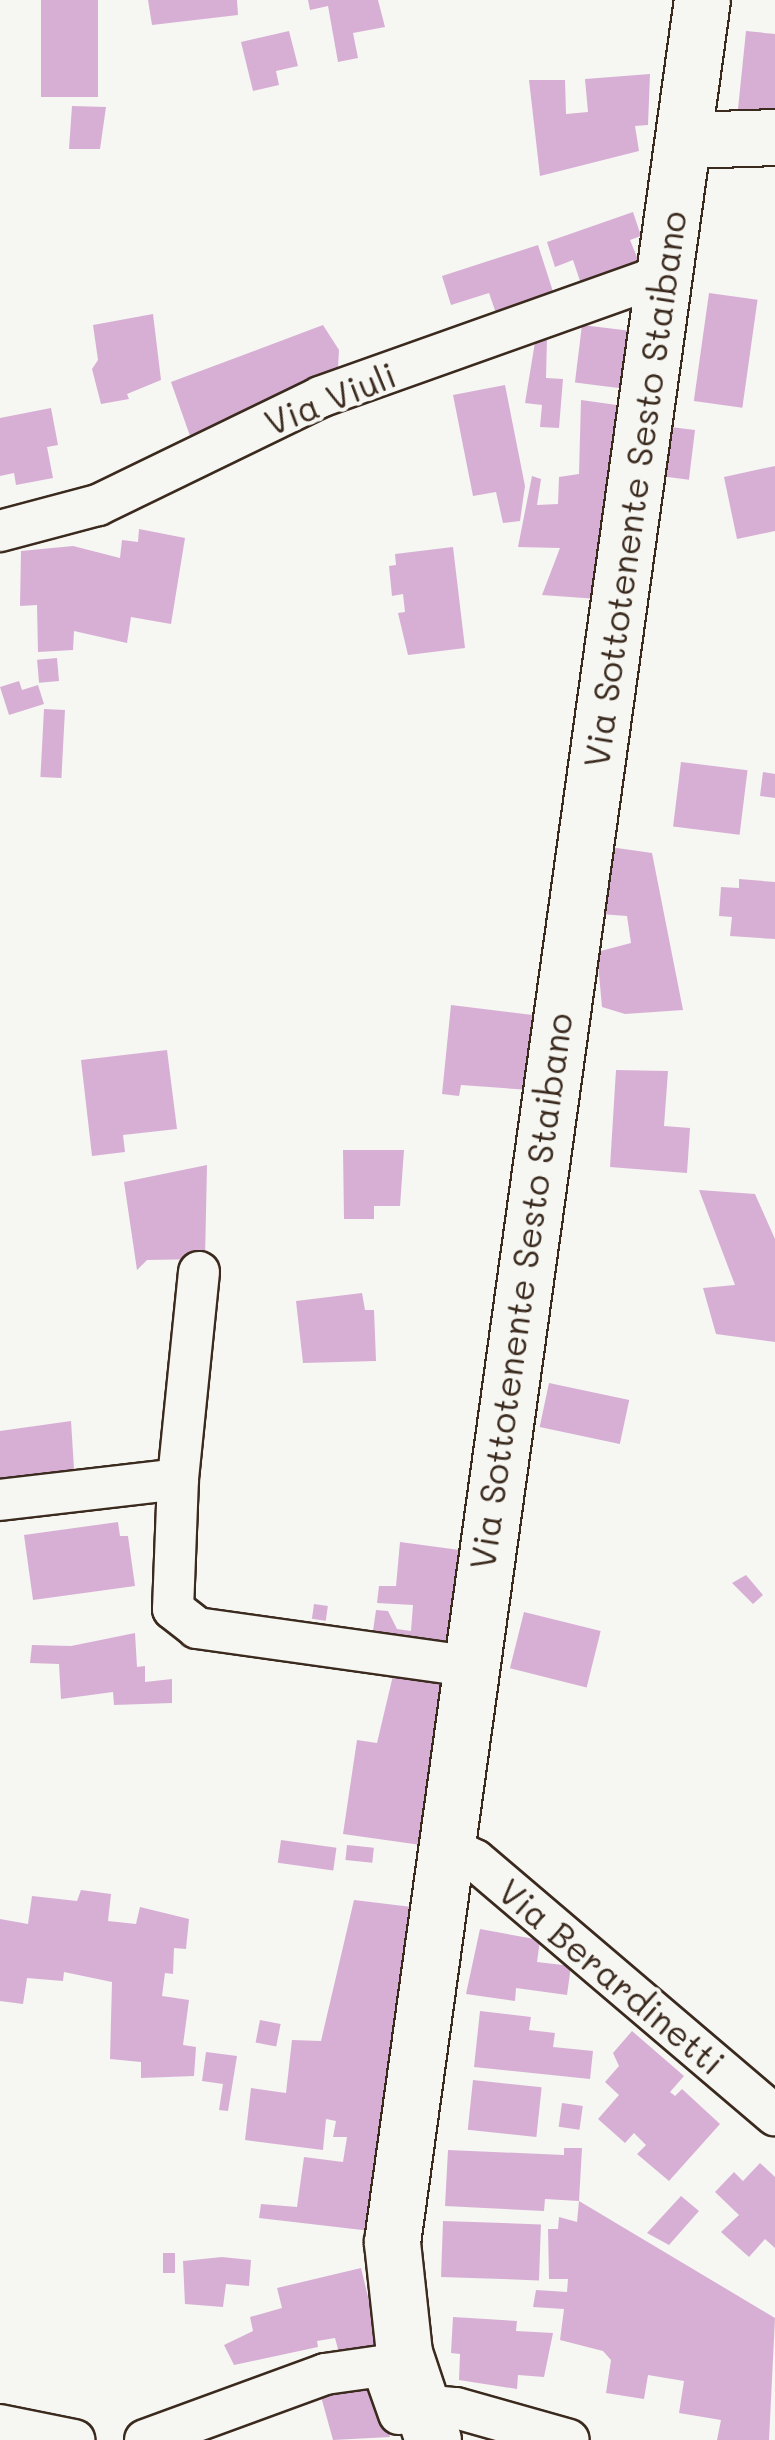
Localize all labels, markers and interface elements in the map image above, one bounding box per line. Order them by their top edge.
street label: Via Sottotenente Sesto Staibano [574,208,694,770]
street label: Via Viuli [258,353,402,443]
street label: Via Sottotenente Sesto Staibano [460,1010,580,1572]
street label: Via Berardinetti [490,1869,734,2083]

